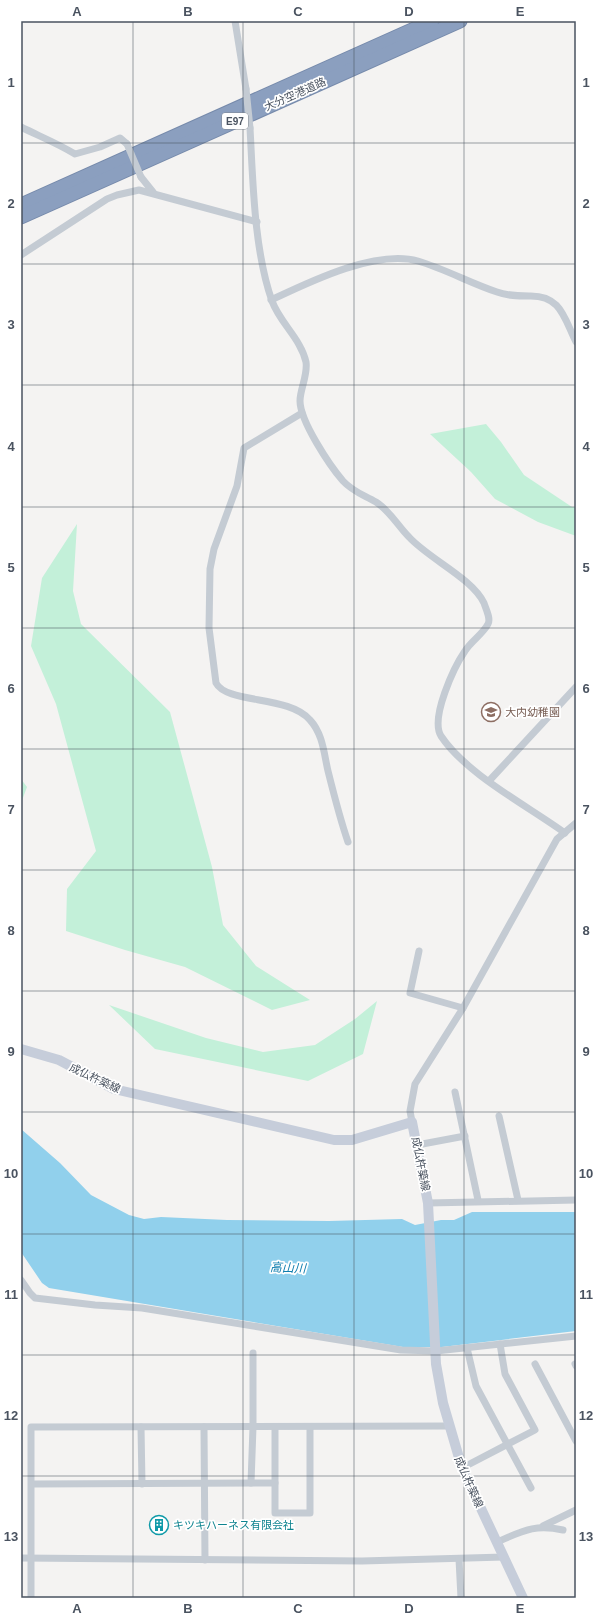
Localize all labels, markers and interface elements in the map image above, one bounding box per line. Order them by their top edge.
text: A [72,4,82,19]
text: B [183,4,193,19]
text: C [293,4,303,19]
text: D [404,4,414,19]
text: E [516,4,525,19]
text: 1 [7,75,15,90]
street label: 大分空港道路 [262,75,328,113]
text: 1 [582,75,590,90]
road number: E97 [222,113,248,129]
text: 2 [7,196,15,211]
text: 2 [582,196,590,211]
text: 3 [7,317,15,332]
text: 3 [582,317,590,332]
text: 4 [7,439,15,454]
text: 4 [582,439,590,454]
text: 5 [7,560,15,575]
text: 5 [582,560,590,575]
text: 6 [7,681,15,696]
text: 6 [582,681,590,696]
school or university icon: 大内幼稚園 [480,701,502,723]
place label: 大内幼稚園 [505,706,560,718]
text: 7 [7,802,15,817]
text: 7 [582,802,590,817]
text: 8 [7,923,15,938]
text: 8 [582,923,590,938]
text: 9 [7,1044,15,1059]
text: 9 [582,1044,590,1059]
street label: 成仏杵築線 [68,1061,122,1095]
street label: 成仏杵築線 [410,1136,432,1192]
text: 10 [4,1166,18,1181]
text: 10 [579,1166,593,1181]
water label: 高山川 [270,1260,308,1276]
text: 11 [4,1287,18,1302]
text: 11 [579,1287,593,1302]
text: 12 [4,1408,18,1423]
text: 12 [579,1408,593,1423]
street label: 成仏杵築線 [452,1454,486,1510]
building icon: キツキハーネス有限会社 [148,1514,170,1536]
place label: キツキハーネス有限会社 [173,1519,294,1531]
text: 13 [4,1529,18,1544]
text: 13 [579,1529,593,1544]
text: A [72,1601,82,1616]
text: B [183,1601,193,1616]
text: C [293,1601,303,1616]
text: D [404,1601,414,1616]
text: E [516,1601,525,1616]

